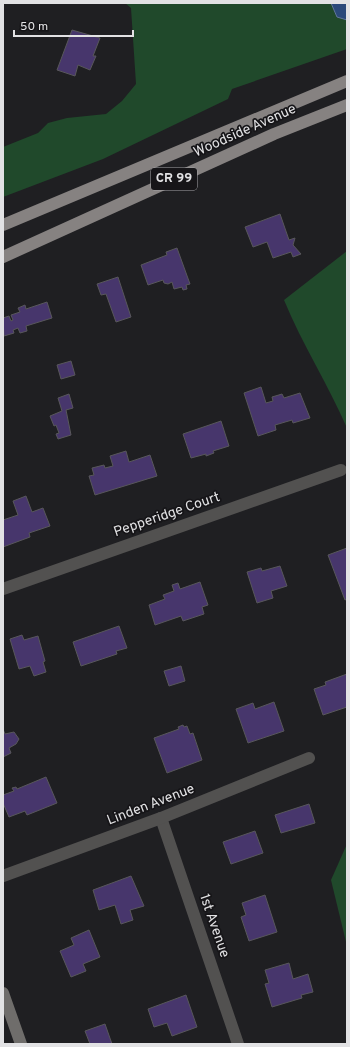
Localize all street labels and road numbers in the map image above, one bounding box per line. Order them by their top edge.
street label: Woodside Avenue [191,101,299,161]
road number: CR 99 [151,168,197,190]
street label: Pepperidge Court [112,489,222,541]
street label: Linden Avenue [105,781,197,829]
street label: 1st Avenue [195,892,233,960]

